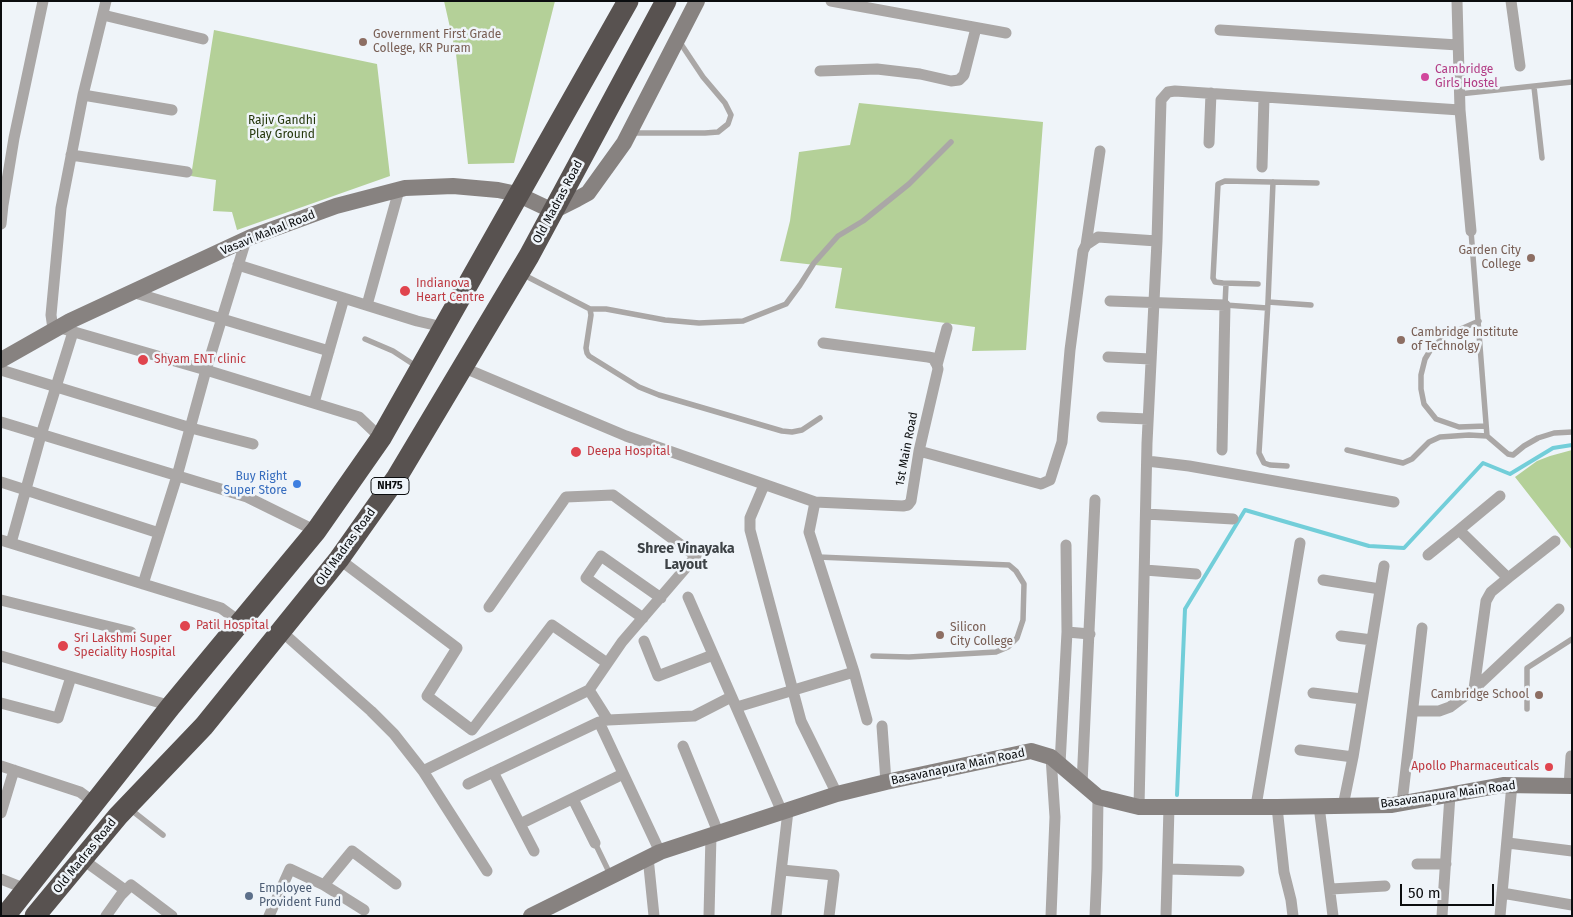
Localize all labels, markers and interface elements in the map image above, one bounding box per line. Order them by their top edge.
place label: Government First Grade College, KR Puram [373,28,501,56]
marker: Government First Grade College, KR Puram [357,36,369,48]
place label: Cambridge Girls Hostel [1435,63,1498,91]
marker: Cambridge Girls Hostel [1419,71,1431,83]
park label: Rajiv Gandhi Play Ground [248,114,316,142]
street label: Old Madras Road [530,158,586,246]
street label: Vasavi Mahal Road [219,207,317,259]
place label: Garden City College [1458,244,1521,272]
marker: Garden City College [1525,252,1537,264]
place label: Indianova Heart Centre [416,277,484,305]
marker: Indianova Heart Centre [398,284,412,298]
place label: Cambridge Institute of Technolgy [1411,326,1518,354]
marker: Cambridge Institute of Technolgy [1395,334,1407,346]
marker: Shyam ENT clinic [136,353,150,367]
place label: Shyam ENT clinic [154,353,246,367]
street label: 1st Main Road [893,411,921,487]
marker: Deepa Hospital [569,445,583,459]
place label: Deepa Hospital [587,445,670,459]
place label: Buy Right Super Store [223,470,287,498]
marker: Buy Right Super Store [291,478,303,490]
road number: NH75 [371,478,409,494]
street label: Old Madras Road [313,505,379,589]
district label: Shree Vinayaka Layout [637,541,735,574]
marker: Patil Hospital [178,619,192,633]
place label: Patil Hospital [196,619,269,633]
place label: Silicon City College [950,621,1013,649]
marker: Silicon City College [934,629,946,641]
place label: Sri Lakshmi Super Speciality Hospital [74,632,175,660]
marker: Sri Lakshmi Super Speciality Hospital [56,639,70,653]
place label: Cambridge School [1431,688,1529,702]
marker: Cambridge School [1533,689,1545,701]
street label: Basavanapura Main Road [890,746,1026,788]
place label: Apollo Pharmaceuticals [1411,760,1539,774]
marker: Apollo Pharmaceuticals [1543,761,1555,773]
street label: Basavanapura Main Road [1379,778,1517,812]
street label: Old Madras Road [50,816,120,896]
scale bar [1403,874,1497,906]
place label: Employee Provident Fund [259,882,341,910]
text: 50 m [1408,884,1441,902]
marker: Employee Provident Fund [243,890,255,902]

